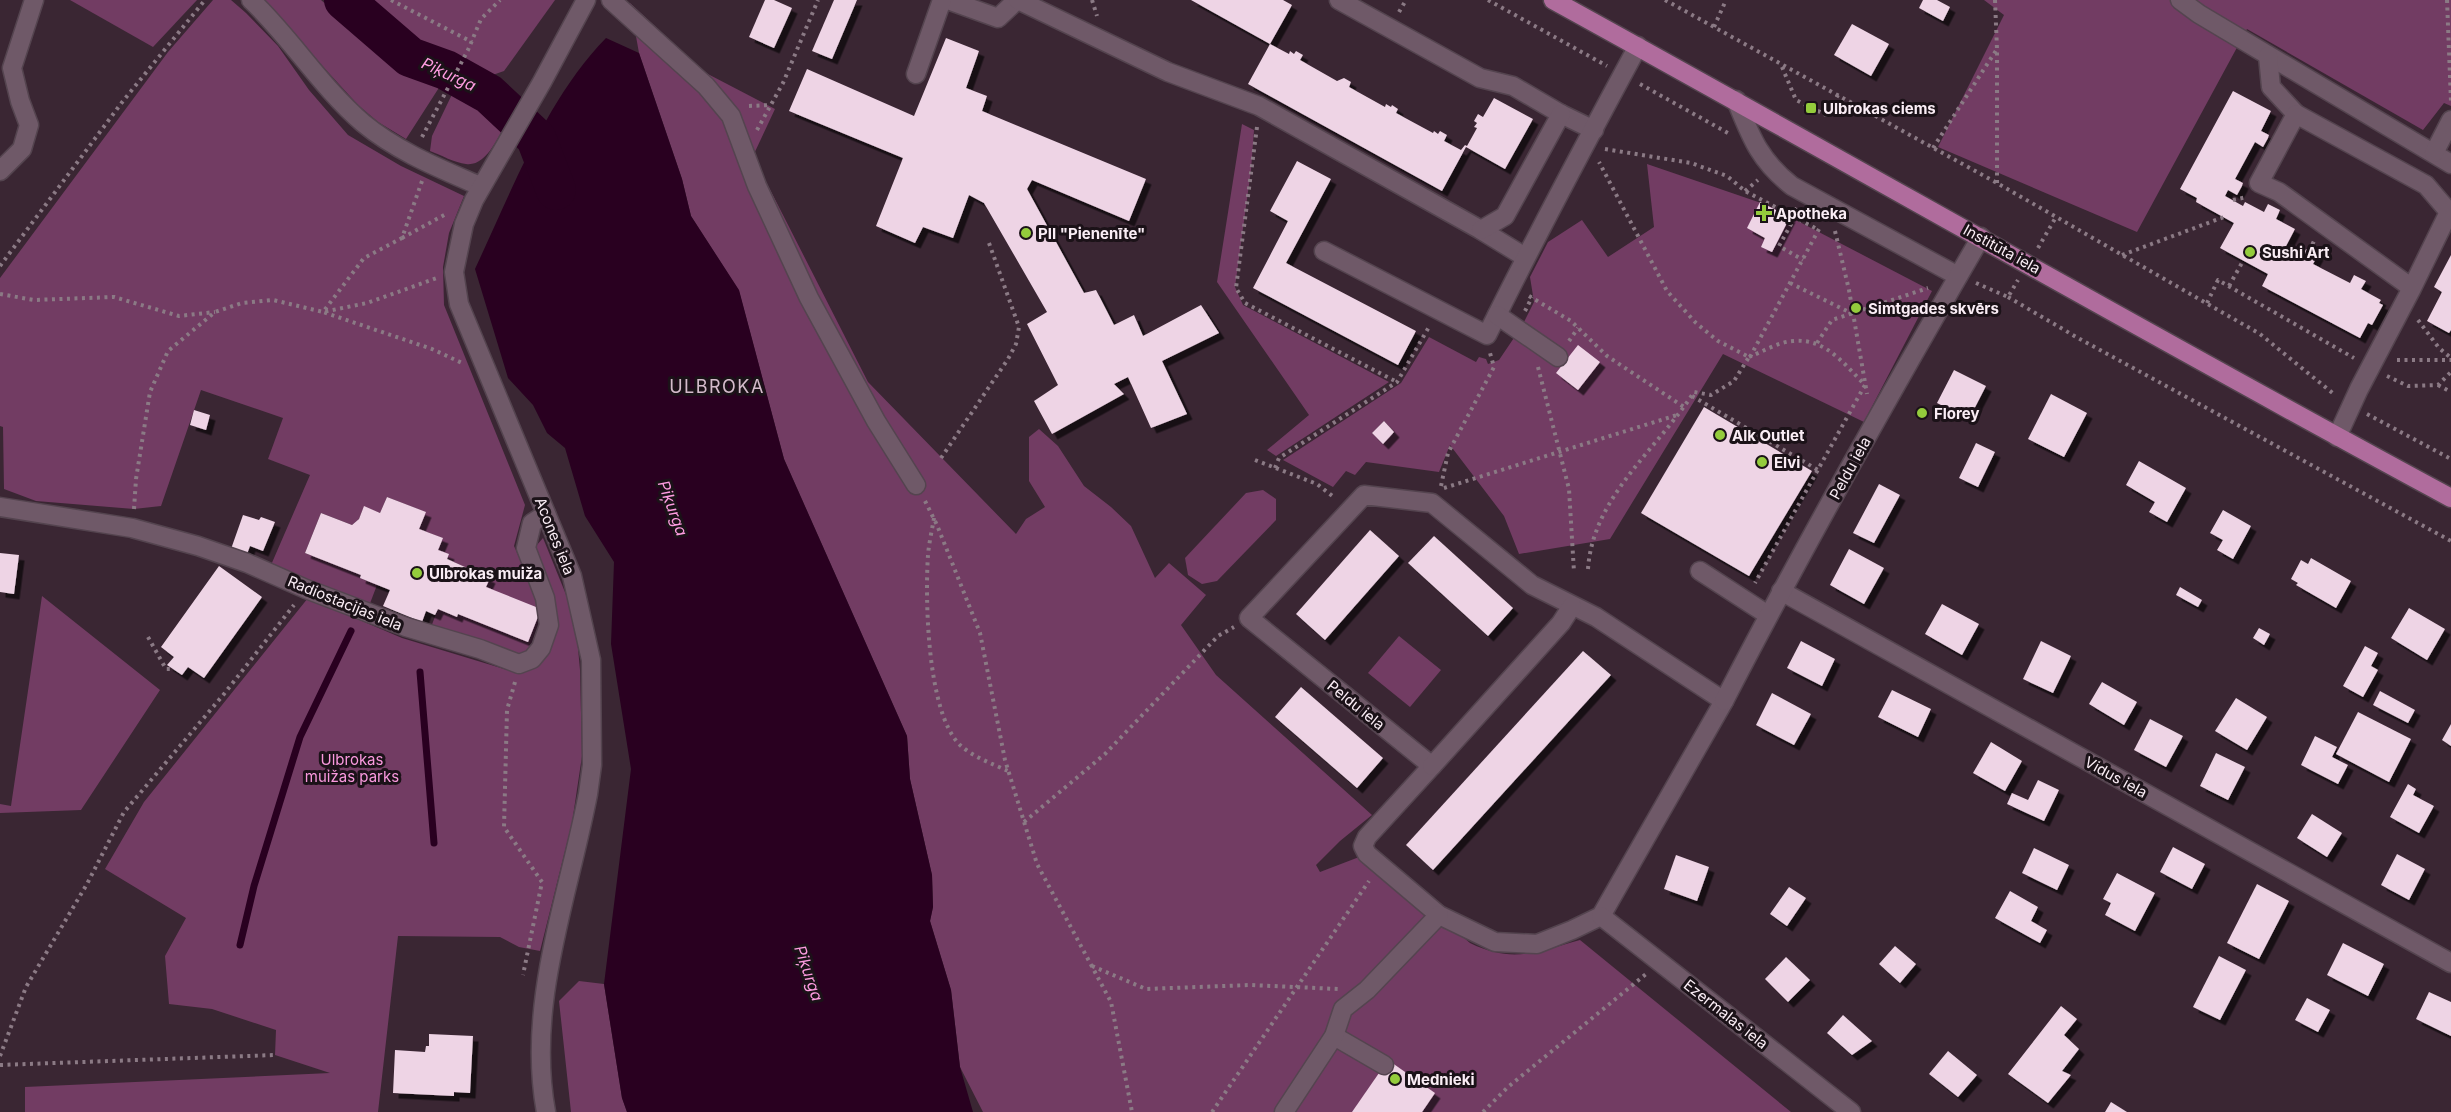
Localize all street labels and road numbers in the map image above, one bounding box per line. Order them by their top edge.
street label: Institūta iela [1960,220,2044,278]
street label: Peldu iela [1825,433,1875,503]
street label: Acones iela [531,494,579,578]
street label: Radiostacijas iela [285,571,405,635]
street label: Peldu iela [1323,676,1389,734]
street label: Vidus iela [2081,752,2151,802]
street label: Ezermalas iela [1680,975,1772,1053]

